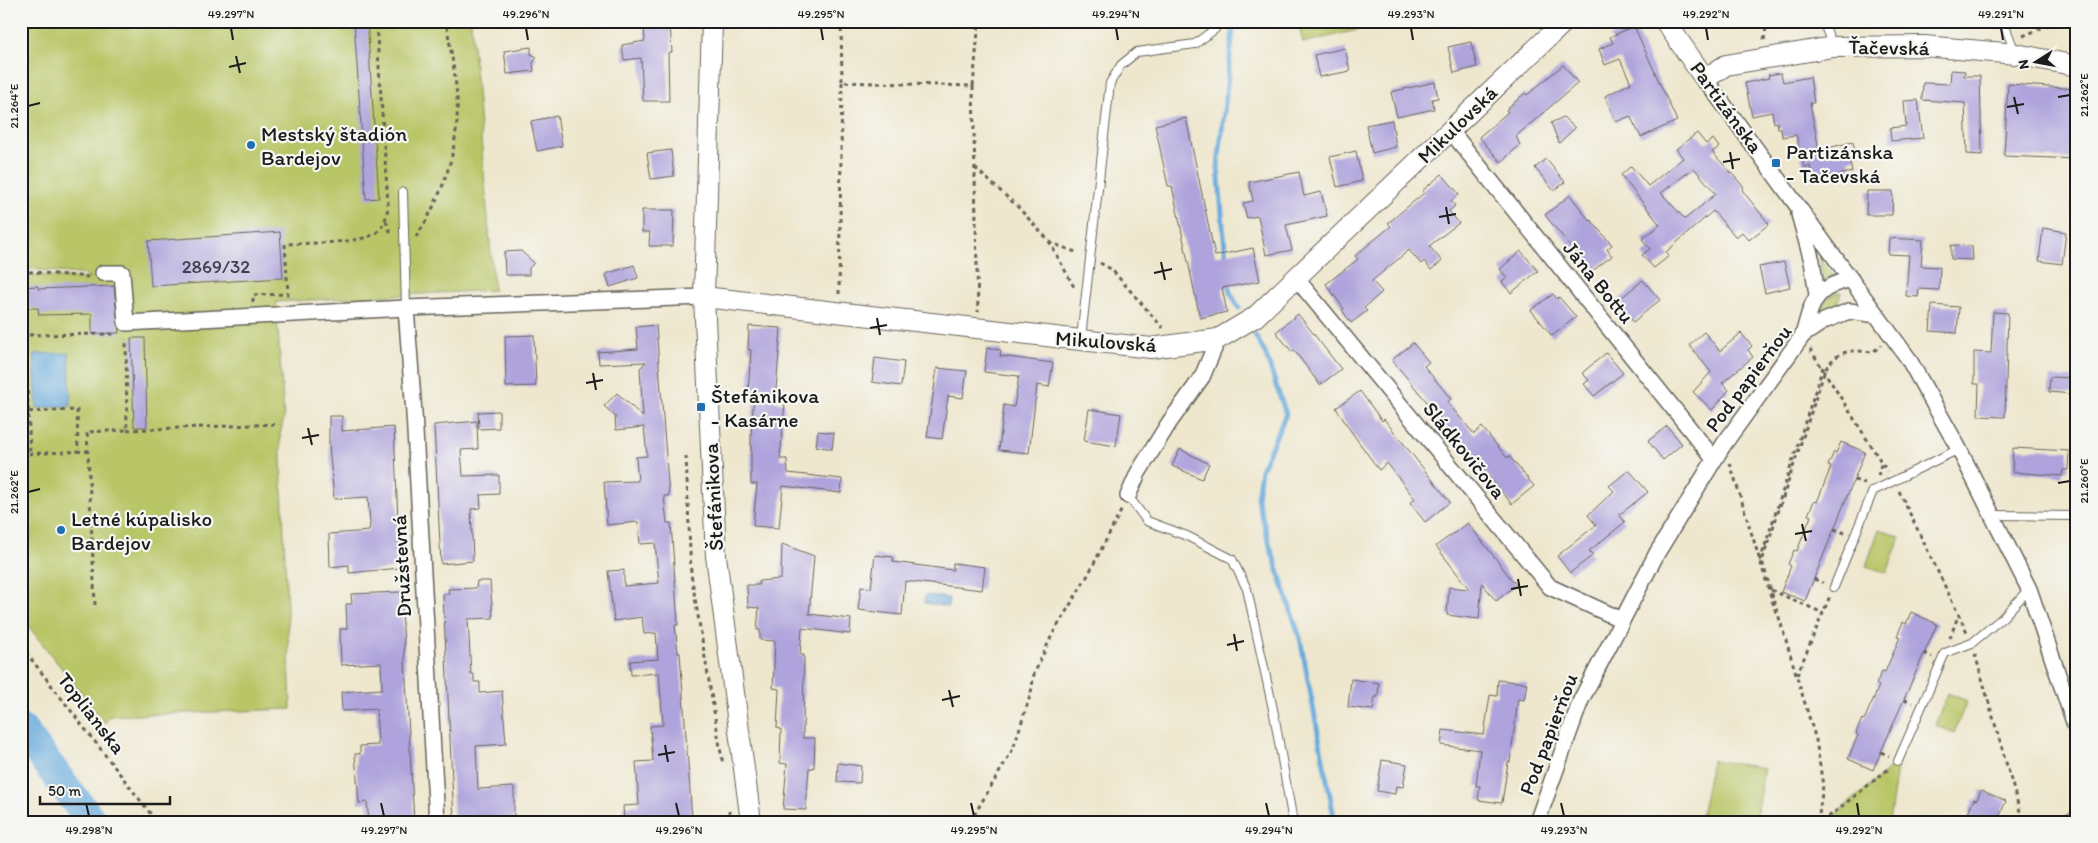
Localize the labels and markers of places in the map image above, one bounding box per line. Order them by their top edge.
place label: Mestský štadión Bardejov [261,121,407,170]
marker: Mestský štadión Bardejov [245,139,257,151]
place label: Partizánska - Tačevská [1786,139,1894,188]
marker: Partizánska - Tačevská [1770,157,1782,169]
place label: Štefánikova - Kasárne [711,383,819,432]
marker: Štefánikova - Kasárne [695,401,707,413]
place label: Letné kúpalisko Bardejov [71,506,212,555]
marker: Letné kúpalisko Bardejov [55,524,67,536]

